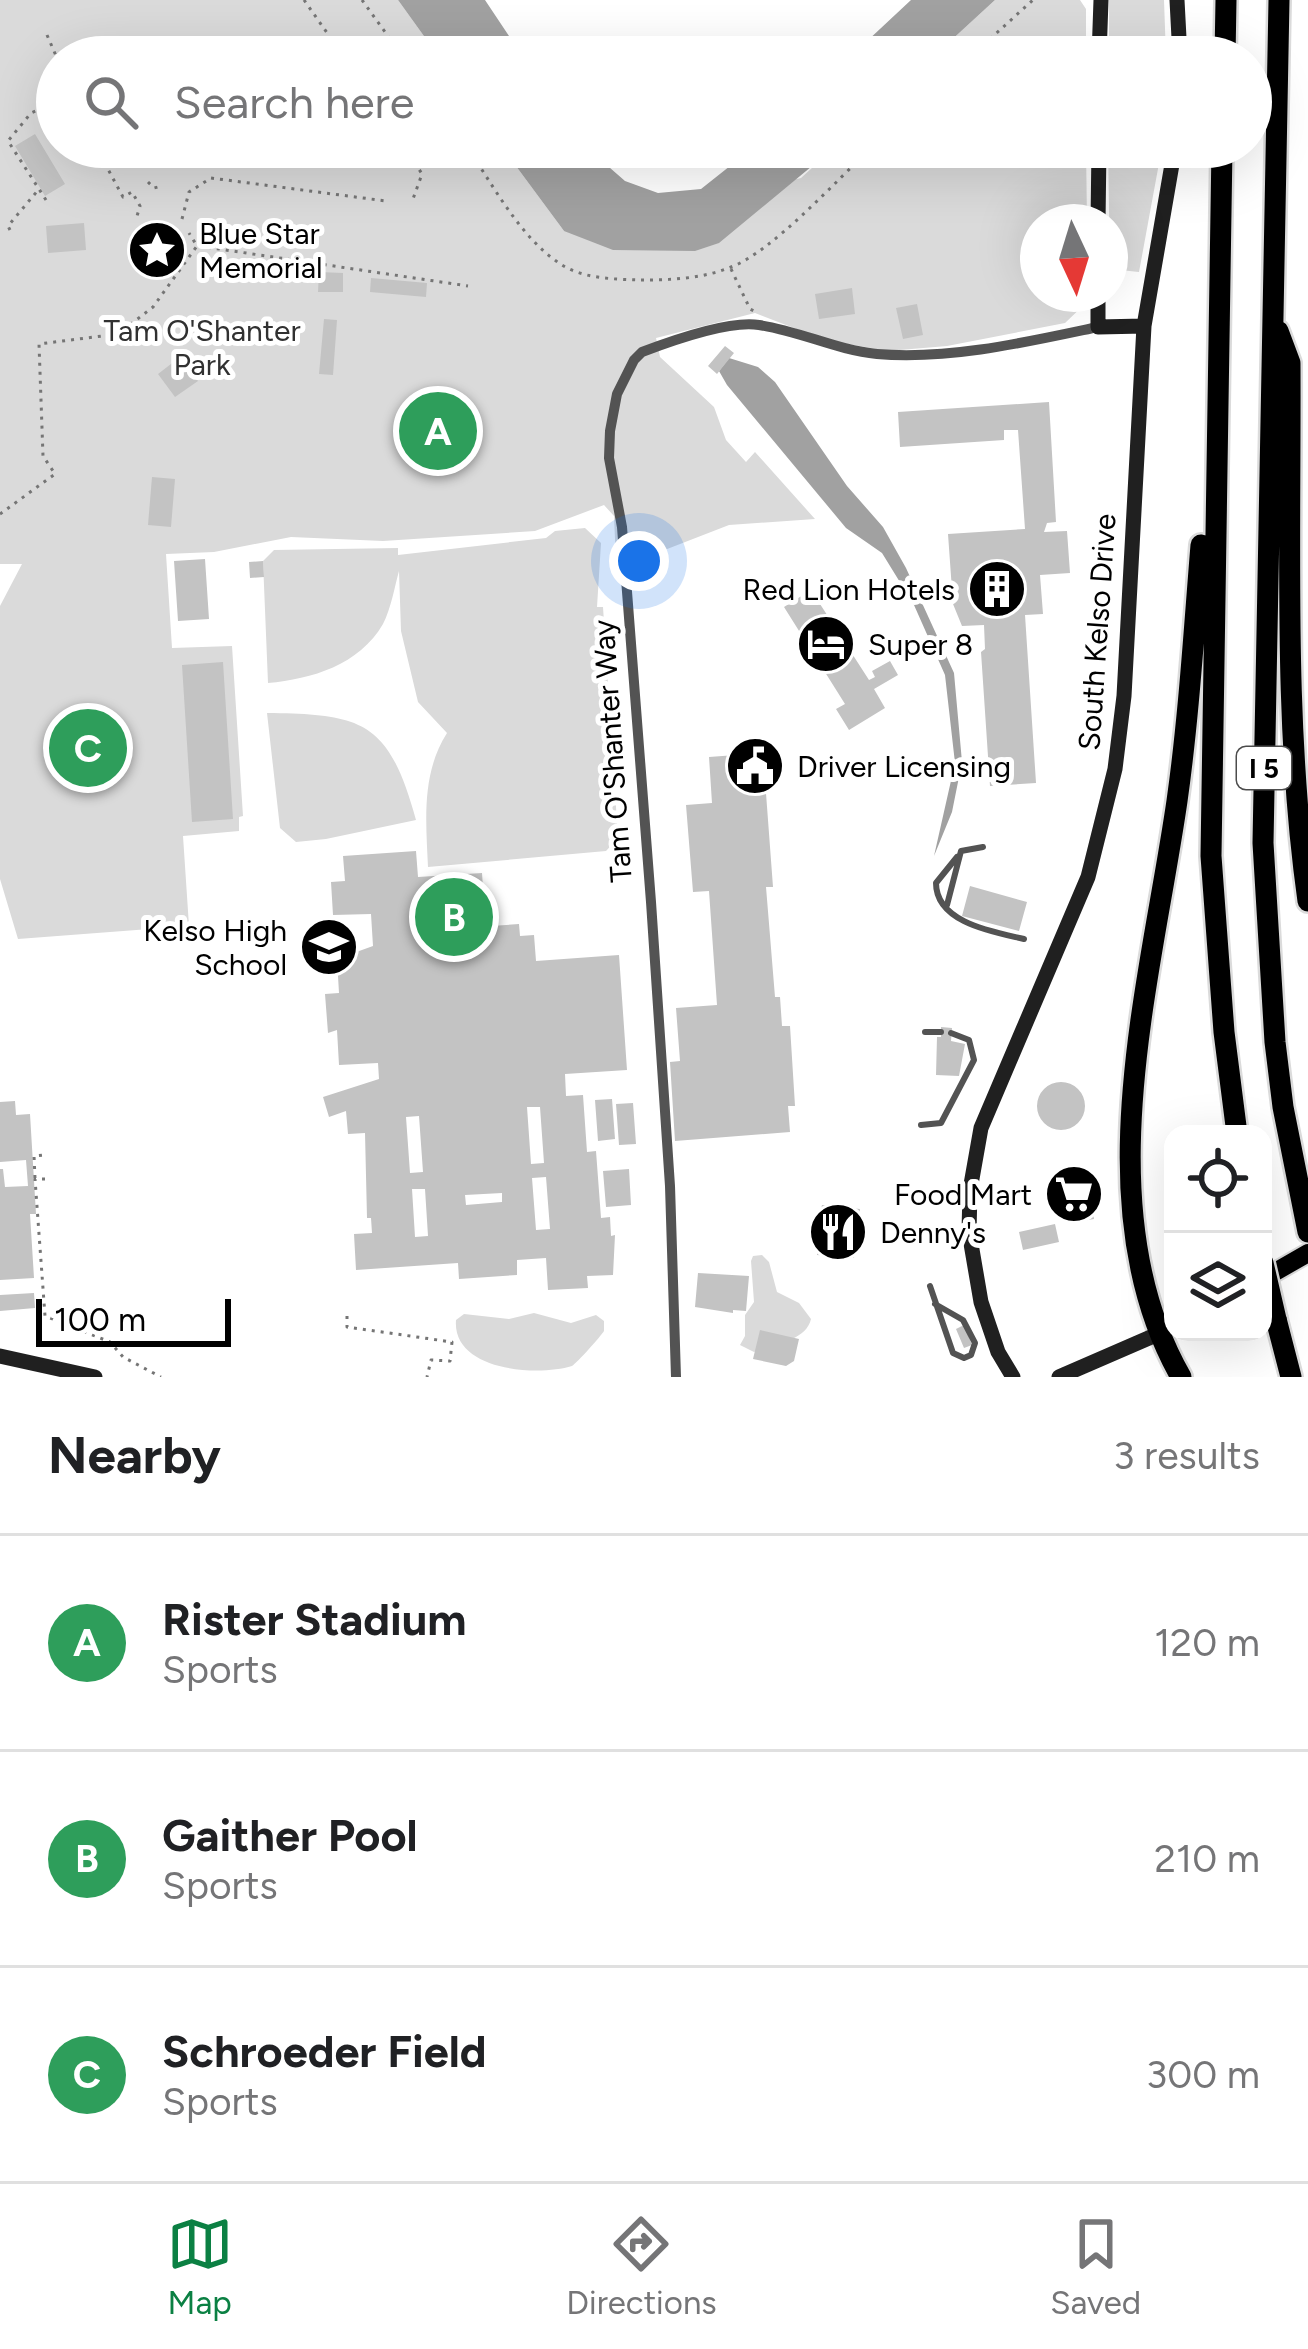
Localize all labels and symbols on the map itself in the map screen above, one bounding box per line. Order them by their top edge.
north arrow [1020,204,1128,312]
place label: Blue Star Memorial [199,215,323,286]
place icon: Blue Star Memorial [126,219,188,281]
park label: Tam O'Shanter Park [103,312,301,383]
pin: A [399,386,477,476]
street label: South Kelso Drive [1070,512,1124,752]
your location [609,531,669,591]
building icon: Red Lion Hotels [966,558,1028,620]
place label: Red Lion Hotels [743,571,955,608]
hotel icon: Super 8 [795,613,857,675]
street label: Tam O'Shanter Way [584,618,640,884]
place label: Super 8 [868,626,973,663]
pin: C [49,703,127,793]
public building icon: Driver Licensing [724,735,786,797]
road number: I 5 [1237,747,1291,789]
place label: Driver Licensing [797,748,1011,785]
pin: B [415,872,493,962]
place label: Kelso High School [143,912,287,983]
school or university icon: Kelso High School [298,916,360,978]
supermarket icon: Food Mart [1043,1163,1105,1225]
place label: Food Mart [894,1176,1032,1213]
restaurant icon: Denny's [807,1201,869,1263]
place label: Denny's [880,1214,986,1251]
scale bar [36,1293,231,1346]

